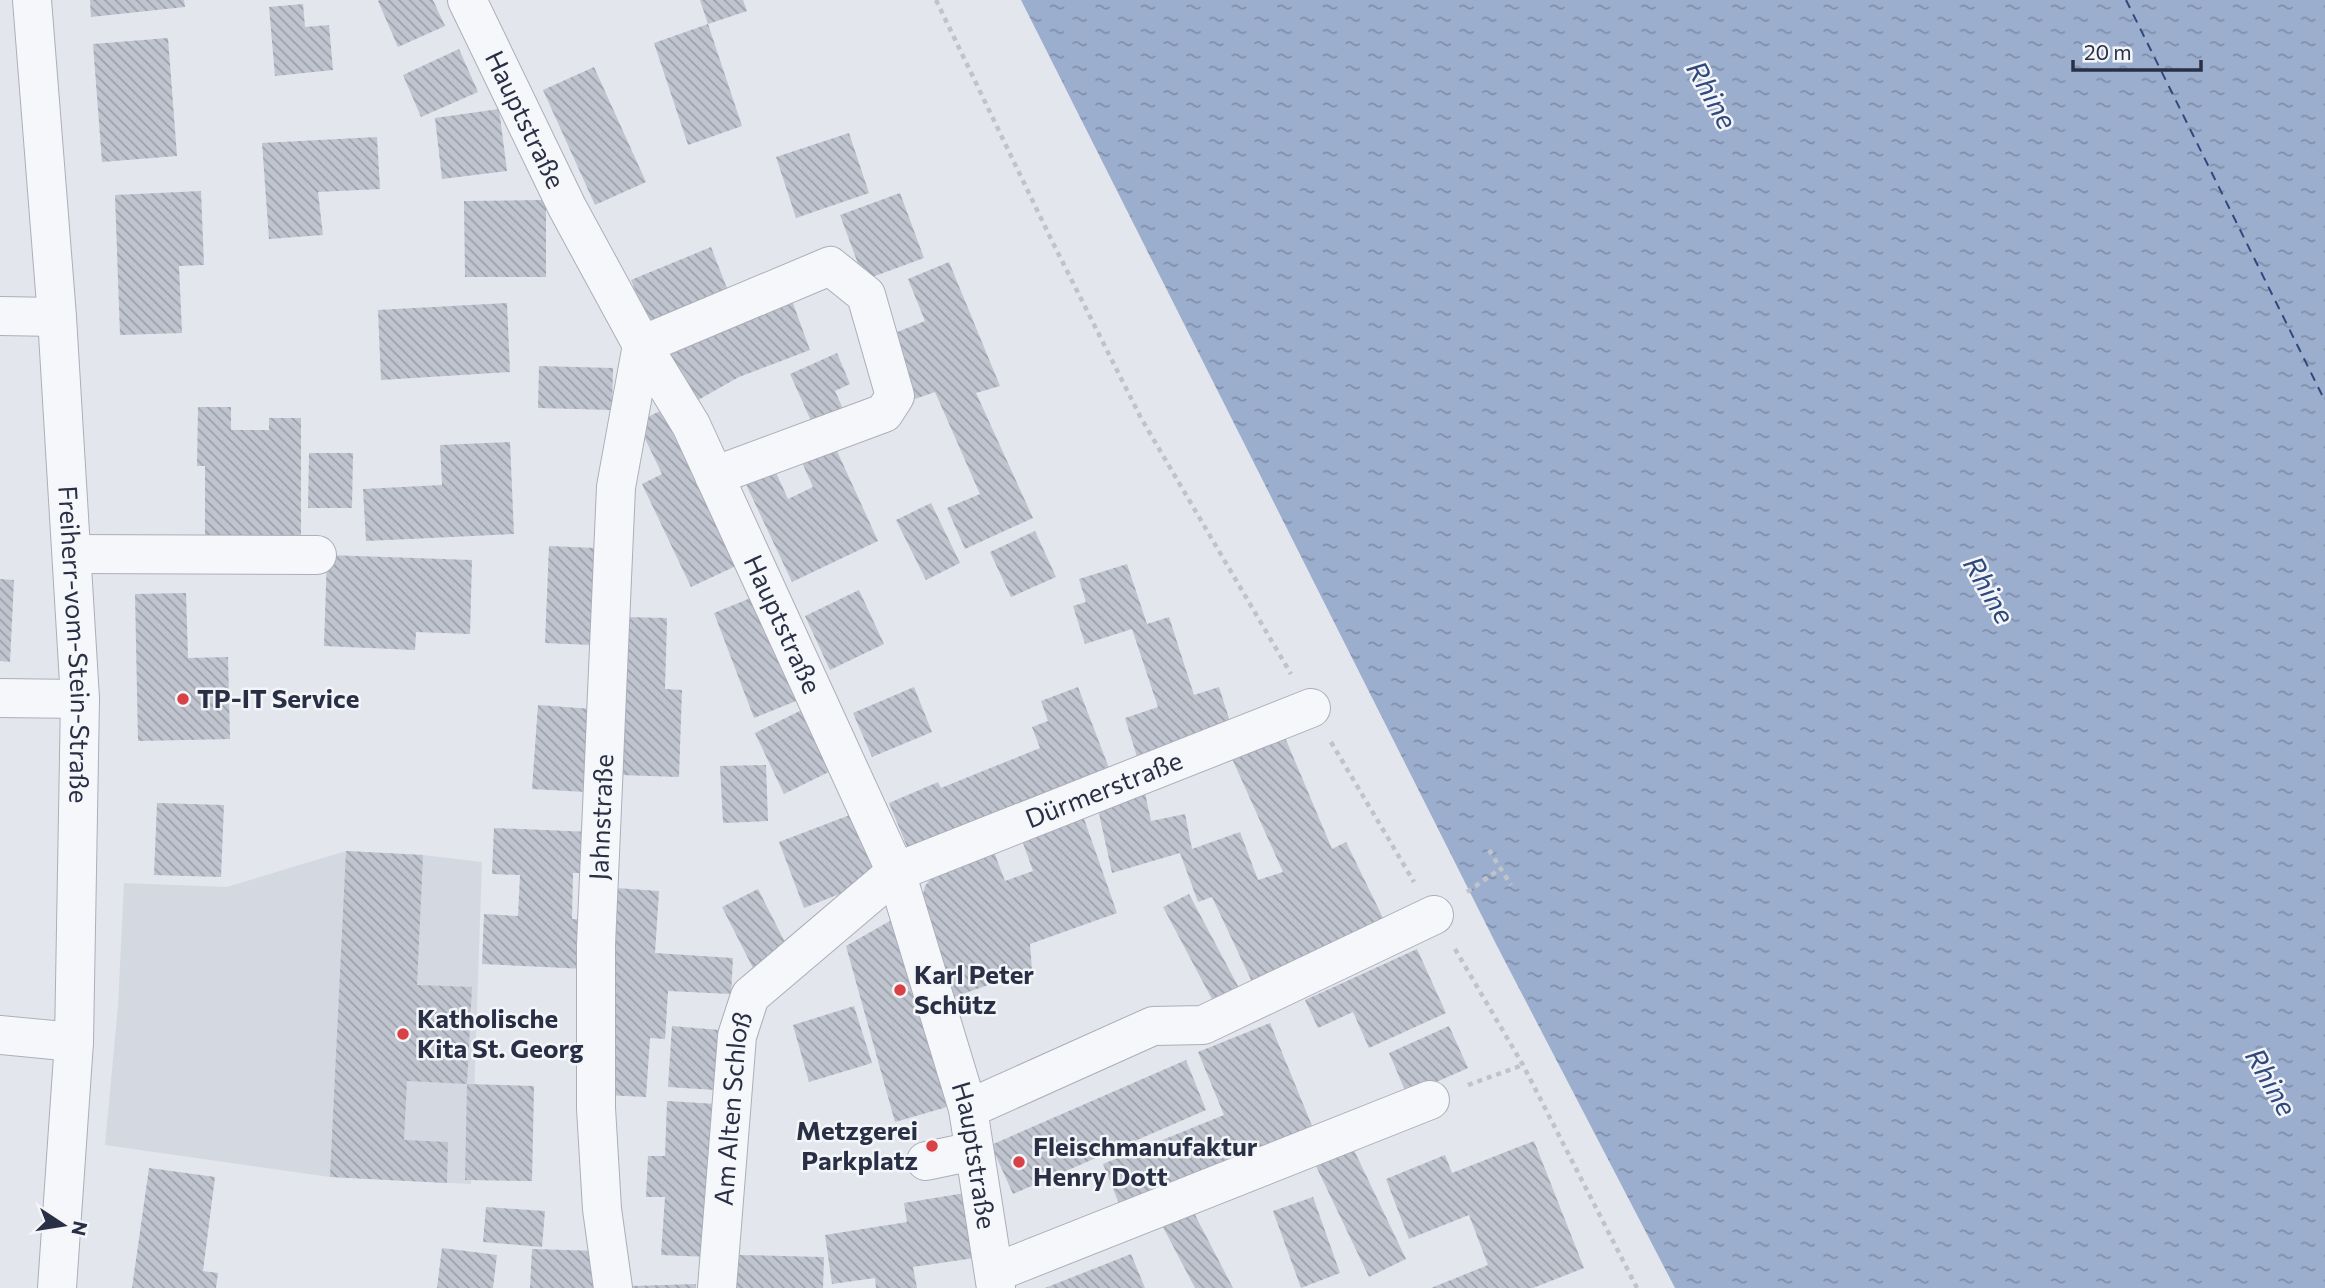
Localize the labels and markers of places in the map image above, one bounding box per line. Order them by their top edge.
place label: TP-IT Service [197,682,359,713]
marker: TP-IT Service [175,691,191,707]
place label: Karl Peter Schütz [914,958,1034,1019]
marker: Karl Peter Schütz [892,982,908,998]
place label: Katholische Kita St. Georg [417,1002,583,1063]
marker: Katholische Kita St. Georg [395,1026,411,1042]
place label: Metzgerei Parkplatz [796,1114,918,1175]
place label: Fleischmanufaktur Henry Dott [1033,1130,1258,1191]
marker: Metzgerei Parkplatz [924,1138,940,1154]
marker: Fleischmanufaktur Henry Dott [1011,1154,1027,1170]

